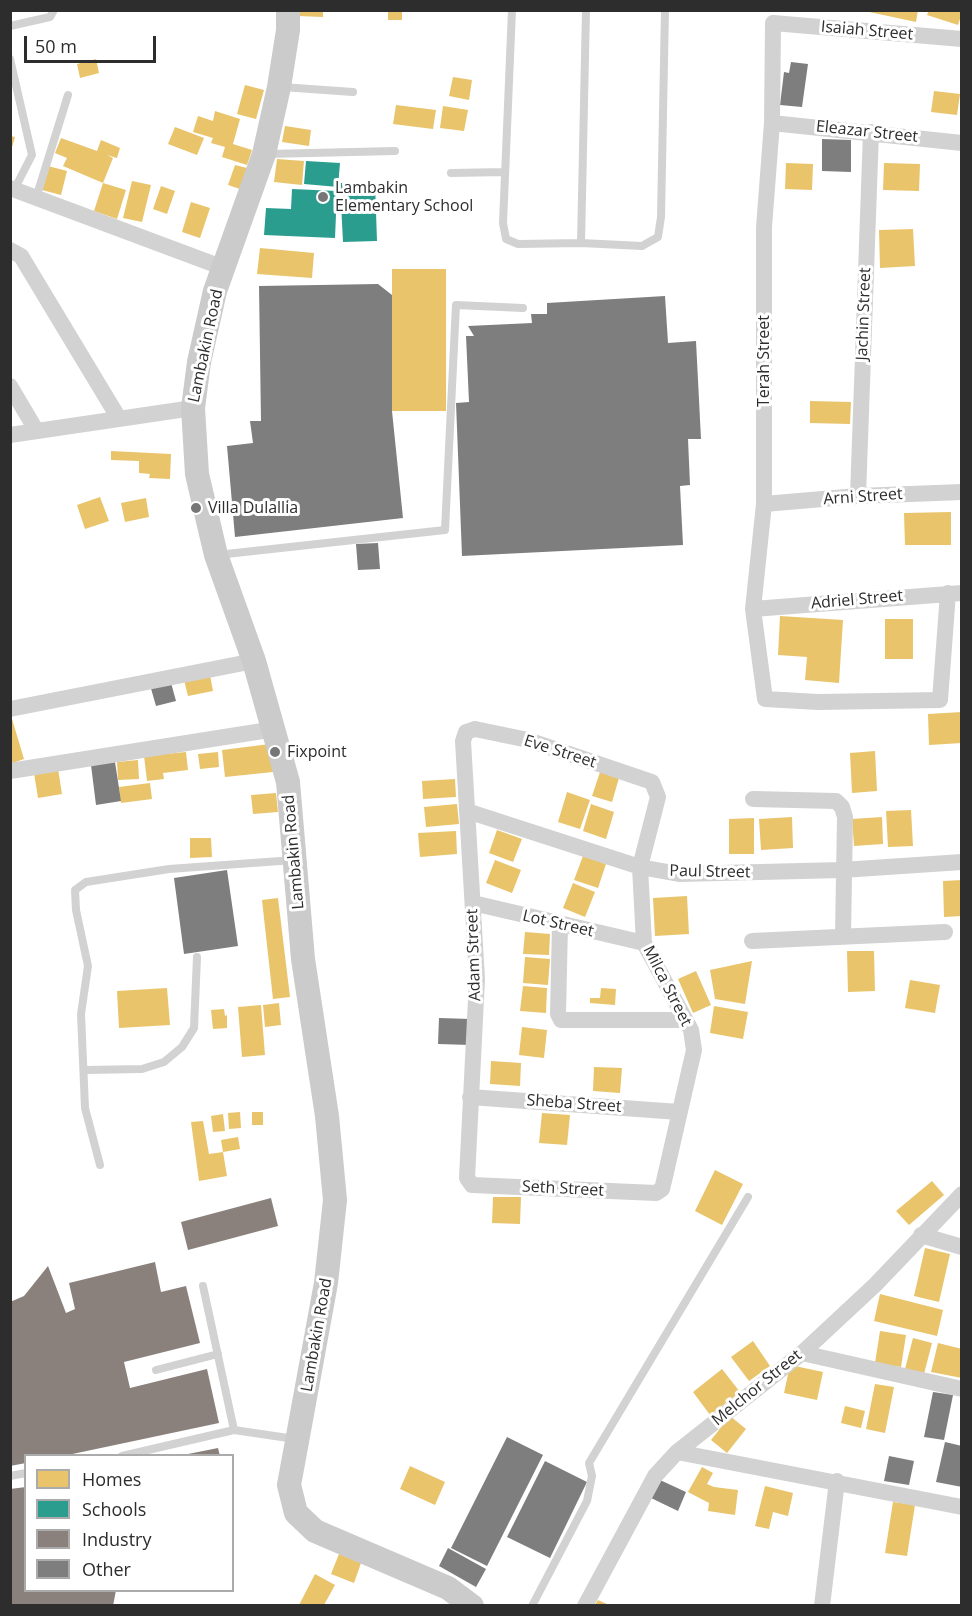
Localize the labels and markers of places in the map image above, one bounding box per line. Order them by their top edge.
place label: Lambakin Elementary School [335,178,473,216]
marker: Lambakin Elementary School [316,190,330,204]
place label: Villa Dulallia [208,498,298,518]
marker: Villa Dulallia [189,501,203,515]
place label: Fixpoint [287,742,347,762]
marker: Fixpoint [268,745,282,759]

